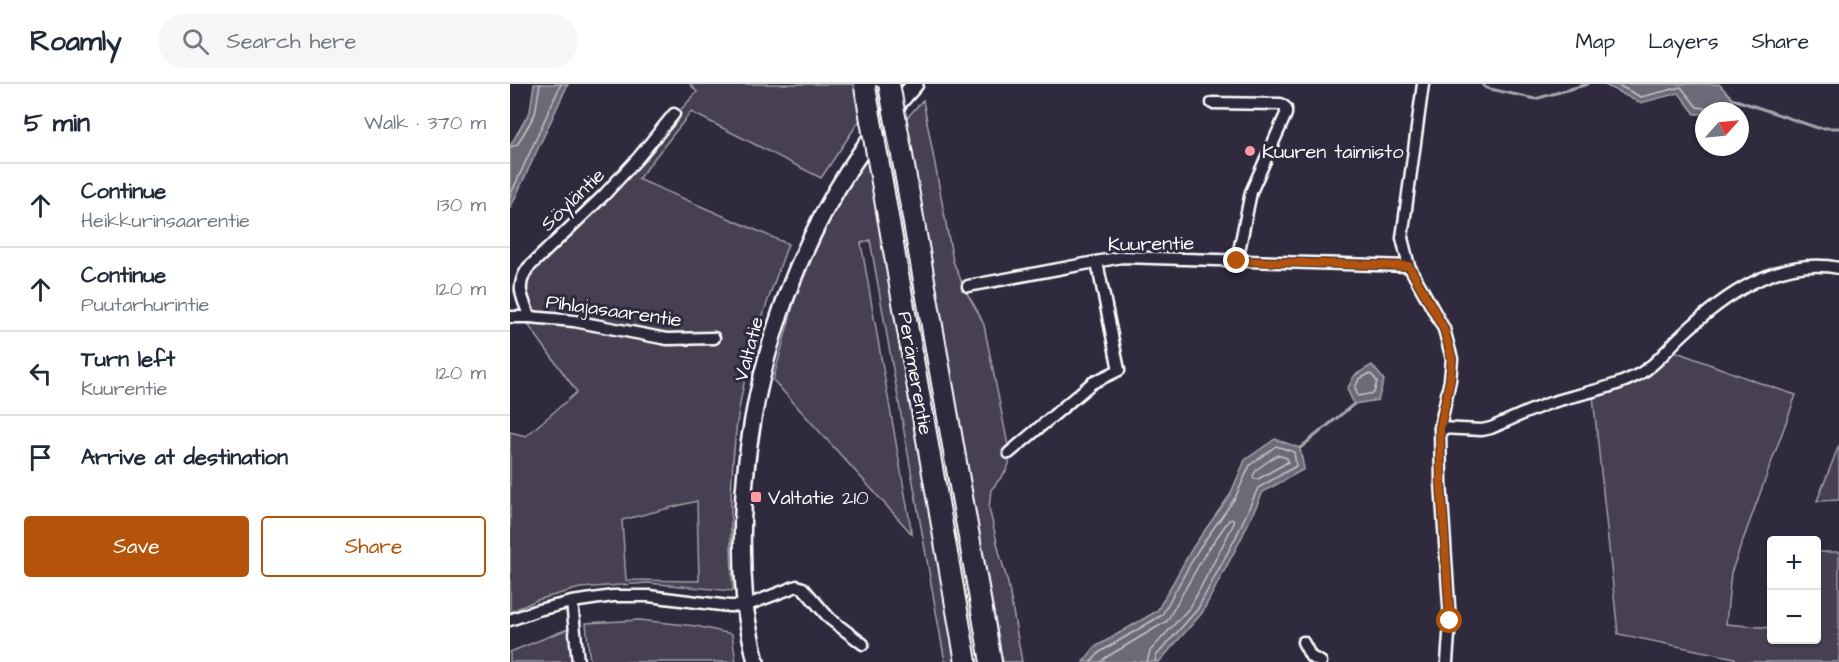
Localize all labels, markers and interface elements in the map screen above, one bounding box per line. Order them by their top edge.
search box [158,14,578,68]
text: Roamly [30,22,122,61]
icon: search [179,25,212,58]
text: Search here [227,26,356,57]
text: Map [1575,27,1615,56]
text: Layers [1648,27,1718,56]
text: Share [1751,27,1809,56]
north arrow [1695,102,1749,156]
text: 5 min [24,105,90,141]
text: Walk · 370 m [364,109,486,137]
place label: Kuuren taimisto [1262,138,1404,166]
marker: Kuuren taimisto [1243,144,1257,158]
street label: Söyläntie [534,162,612,238]
text: Continue [81,176,166,207]
icon: ahead [24,189,57,222]
text: 130 m [437,191,486,219]
text: Heikkurinsaarentie [81,207,250,235]
street label: Kuurentie [1108,229,1195,259]
route end [1223,247,1249,273]
text: Continue [81,260,166,291]
icon: ahead [24,273,57,306]
text: 120 m [436,275,486,303]
street label: Pihlajasaarentie [544,288,684,334]
text: Puutarhurintie [81,291,209,319]
street label: Perämerentie [890,309,940,437]
street label: Valtatie [727,314,771,385]
text: Turn left [81,344,175,375]
icon: left [24,357,57,390]
text: 120 m [436,359,486,387]
text: Kuurentie [81,375,167,403]
icon: arrive [24,441,57,474]
text: Arrive at destination [81,442,288,473]
place label: Valtatie 210 [768,484,869,512]
marker: Valtatie 210 [749,490,763,504]
button: Save [24,516,249,577]
button: Share [261,516,486,577]
map controls [1767,536,1821,644]
button: + [1767,536,1821,590]
button: − [1767,590,1821,644]
route start [1436,607,1462,633]

